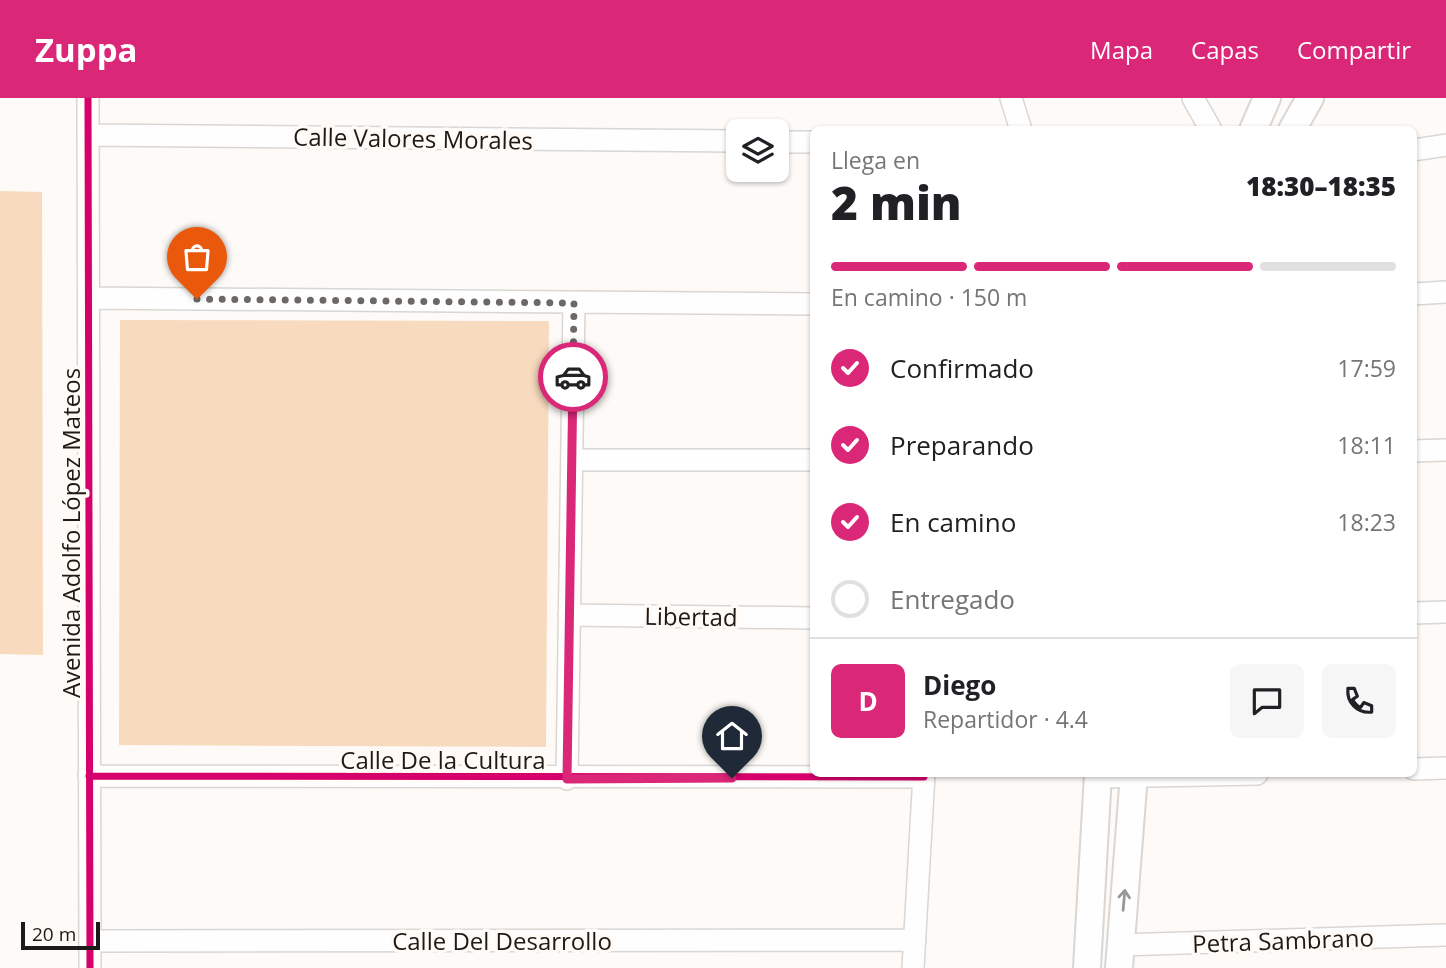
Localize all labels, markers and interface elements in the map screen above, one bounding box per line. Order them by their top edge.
text: Zuppa [35,27,138,72]
text: Mapa [1090,33,1153,66]
text: Capas [1191,33,1259,66]
text: Compartir [1297,33,1411,66]
street label: Calle Valores Morales [293,119,533,157]
map controls [726,119,789,182]
button: layers [726,119,789,182]
text: Llega en [831,144,920,176]
text: 18:30–18:35 [1246,168,1396,204]
text: 2 min [831,171,962,233]
pin [167,227,227,299]
icon: bag [178,238,216,276]
text: En camino · 150 m [831,281,1027,313]
courier [538,342,608,412]
icon: check [831,349,869,387]
text: Confirmado [890,350,1034,386]
text: 17:59 [1337,352,1396,384]
icon: car [554,358,592,396]
street label: Avenida Adolfo López Mateos [54,368,87,698]
icon: check [831,426,869,464]
text: Preparando [890,427,1034,463]
text: 18:11 [1337,429,1396,461]
icon: check [831,503,869,541]
text: En camino [890,504,1016,540]
text: 18:23 [1337,506,1396,538]
text: Entregado [890,581,1015,617]
street label: Libertad [644,599,738,633]
button: chat [1230,664,1304,738]
button: phone [1322,664,1396,738]
text: Diego [923,667,996,703]
text: D [858,683,878,719]
text: Repartidor · 4.4 [923,703,1088,735]
pin [702,706,762,778]
icon: home [713,717,751,755]
street label: Calle De la Cultura [340,743,546,776]
one-way arrow [1118,889,1131,912]
scale bar [21,919,100,951]
street label: Petra Sambrano [1192,920,1374,960]
text: 20 m [32,921,76,947]
street label: Calle Del Desarrollo [392,924,612,957]

